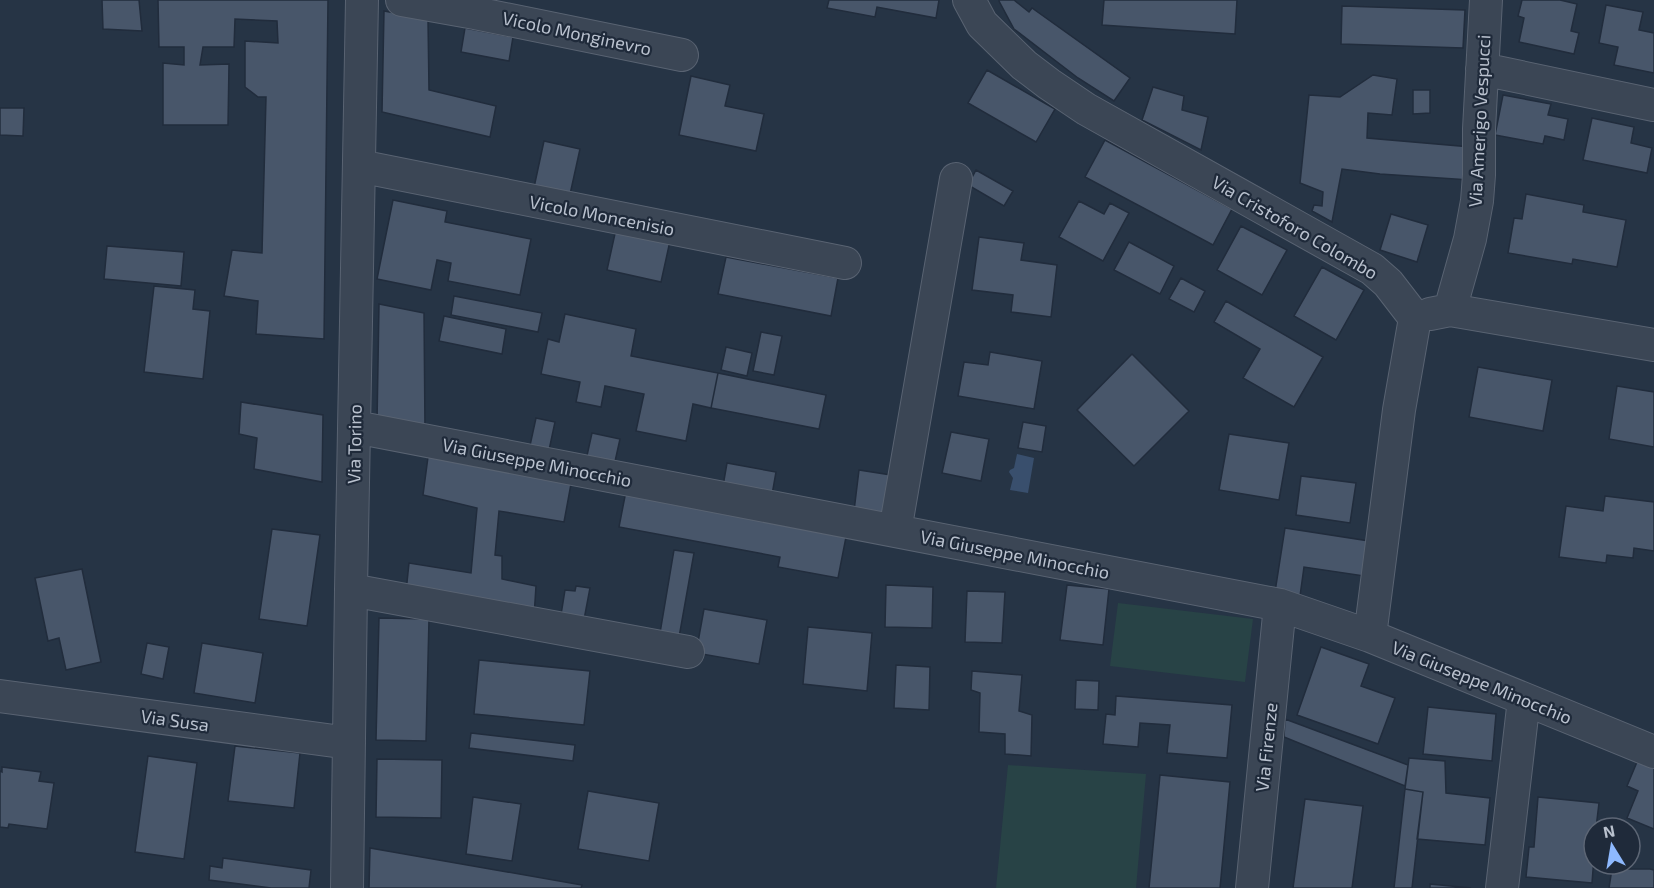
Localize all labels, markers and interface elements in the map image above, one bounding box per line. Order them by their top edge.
street label: Vicolo Monginevro [501,6,653,60]
street label: Via Amerigo Vespucci [1463,34,1495,208]
street label: Via Cristoforo Colombo [1208,170,1382,284]
street label: Vicolo Moncenisio [528,190,676,240]
street label: Via Torino [342,404,366,484]
street label: Via Giuseppe Minocchio [441,433,633,491]
street label: Via Giuseppe Minocchio [919,525,1111,583]
street label: Via Giuseppe Minocchio [1389,636,1575,728]
street label: Via Firenze [1250,701,1282,793]
street label: Via Susa [139,704,211,736]
north arrow [1582,816,1642,876]
text: N [1602,820,1617,841]

